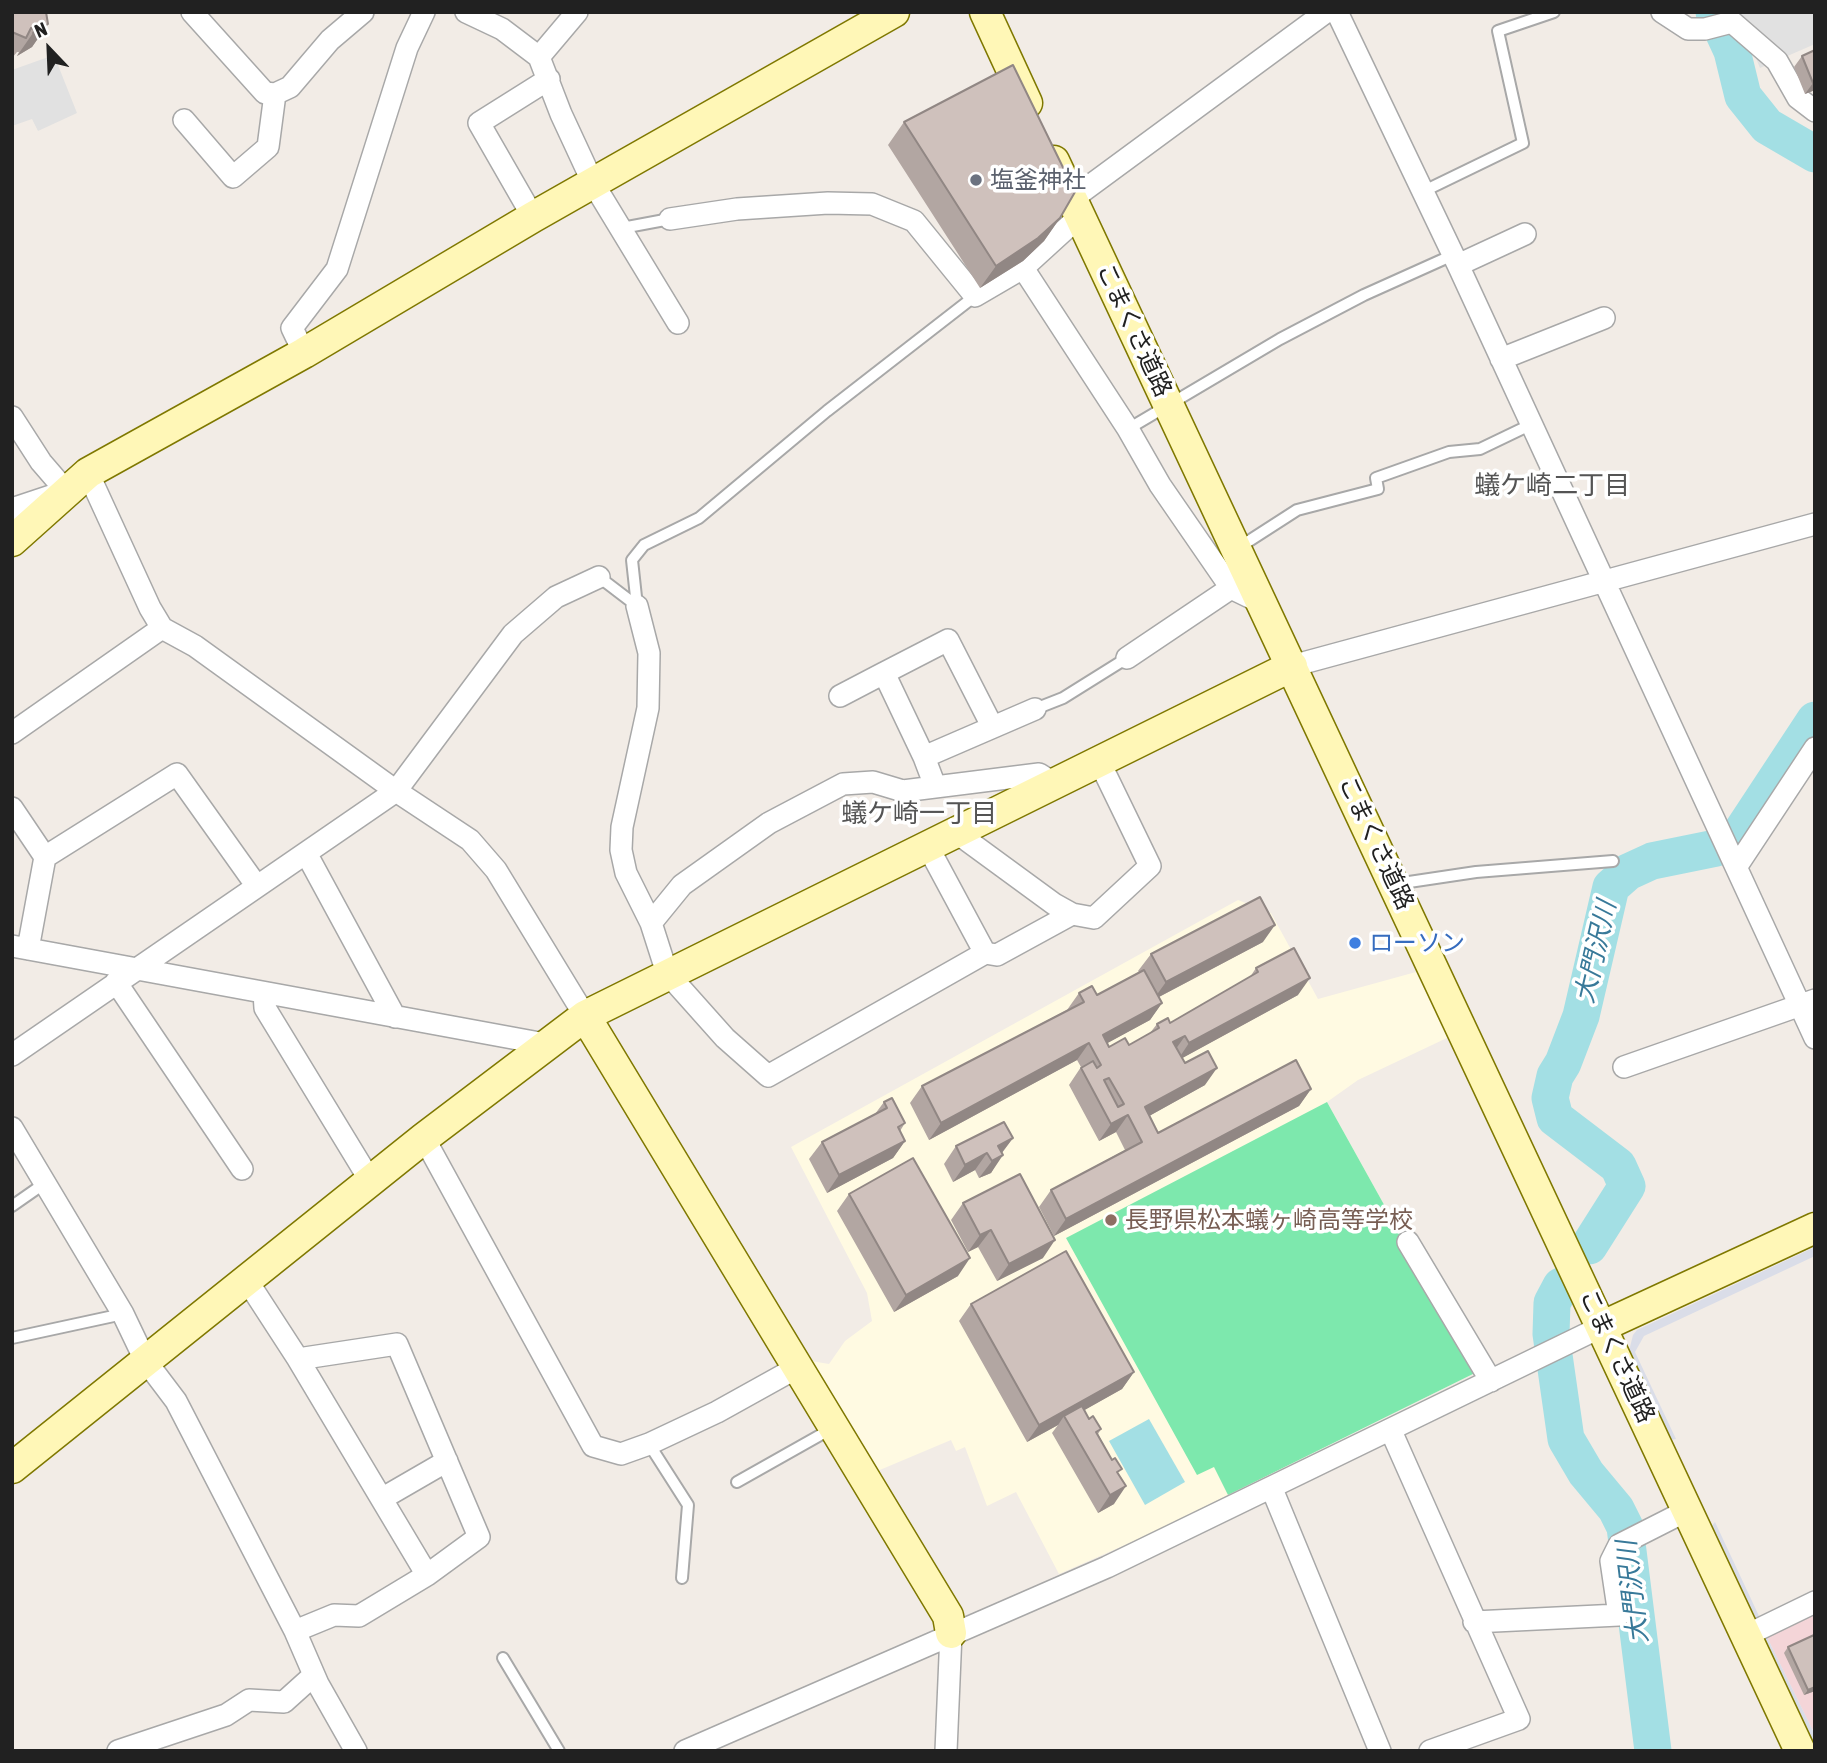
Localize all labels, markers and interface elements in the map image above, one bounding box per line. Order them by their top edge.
north arrow [14,14,84,84]
text: N [31,17,50,42]
place label: 塩釜神社 [990,166,1086,194]
marker: 塩釜神社 [968,172,984,188]
street label: こまくさ道路 [1091,259,1177,401]
district label: 蟻ケ崎二丁目 [1474,470,1630,502]
street label: こまくさ道路 [1333,772,1419,914]
district label: 蟻ケ崎一丁目 [841,798,997,830]
water label: 大門沢川 [1569,898,1623,1006]
place label: ローソン [1369,929,1465,957]
marker: ローソン [1347,935,1363,951]
place label: 長野県松本蟻ヶ崎高等学校 [1125,1206,1413,1234]
marker: 長野県松本蟻ヶ崎高等学校 [1103,1212,1119,1228]
street label: こまくさ道路 [1574,1285,1660,1427]
water label: 大門沢川 [1611,1538,1655,1646]

